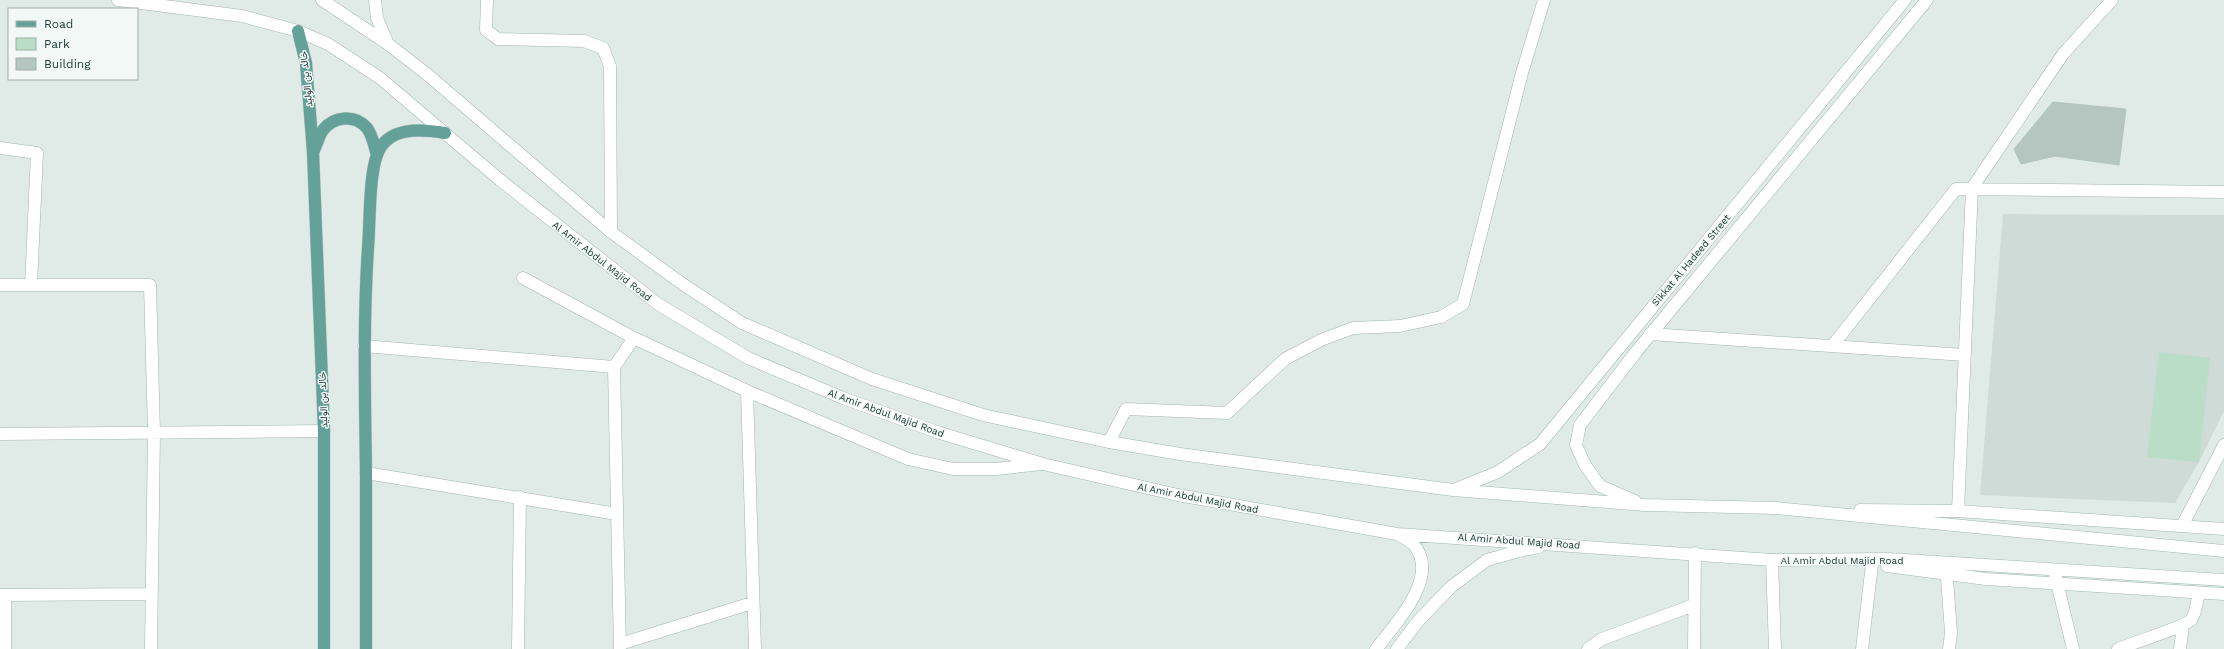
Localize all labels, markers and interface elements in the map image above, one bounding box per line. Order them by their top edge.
legend [8,8,138,80]
text: Road [44,17,73,31]
text: Park [44,37,70,51]
street label: خالد بن الوليد [298,50,315,107]
text: Building [44,57,91,71]
street label: Sikkat Al Hadeed Street [1649,211,1733,308]
street label: Al Amir Abdul Majid Road [550,219,654,303]
street label: خالد بن الوليد [317,372,330,428]
street label: Al Amir Abdul Majid Road [826,387,946,439]
street label: Al Amir Abdul Majid Road [1137,481,1259,515]
street label: Al Amir Abdul Majid Road [1457,531,1581,551]
street label: Al Amir Abdul Majid Road [1781,555,1903,566]

